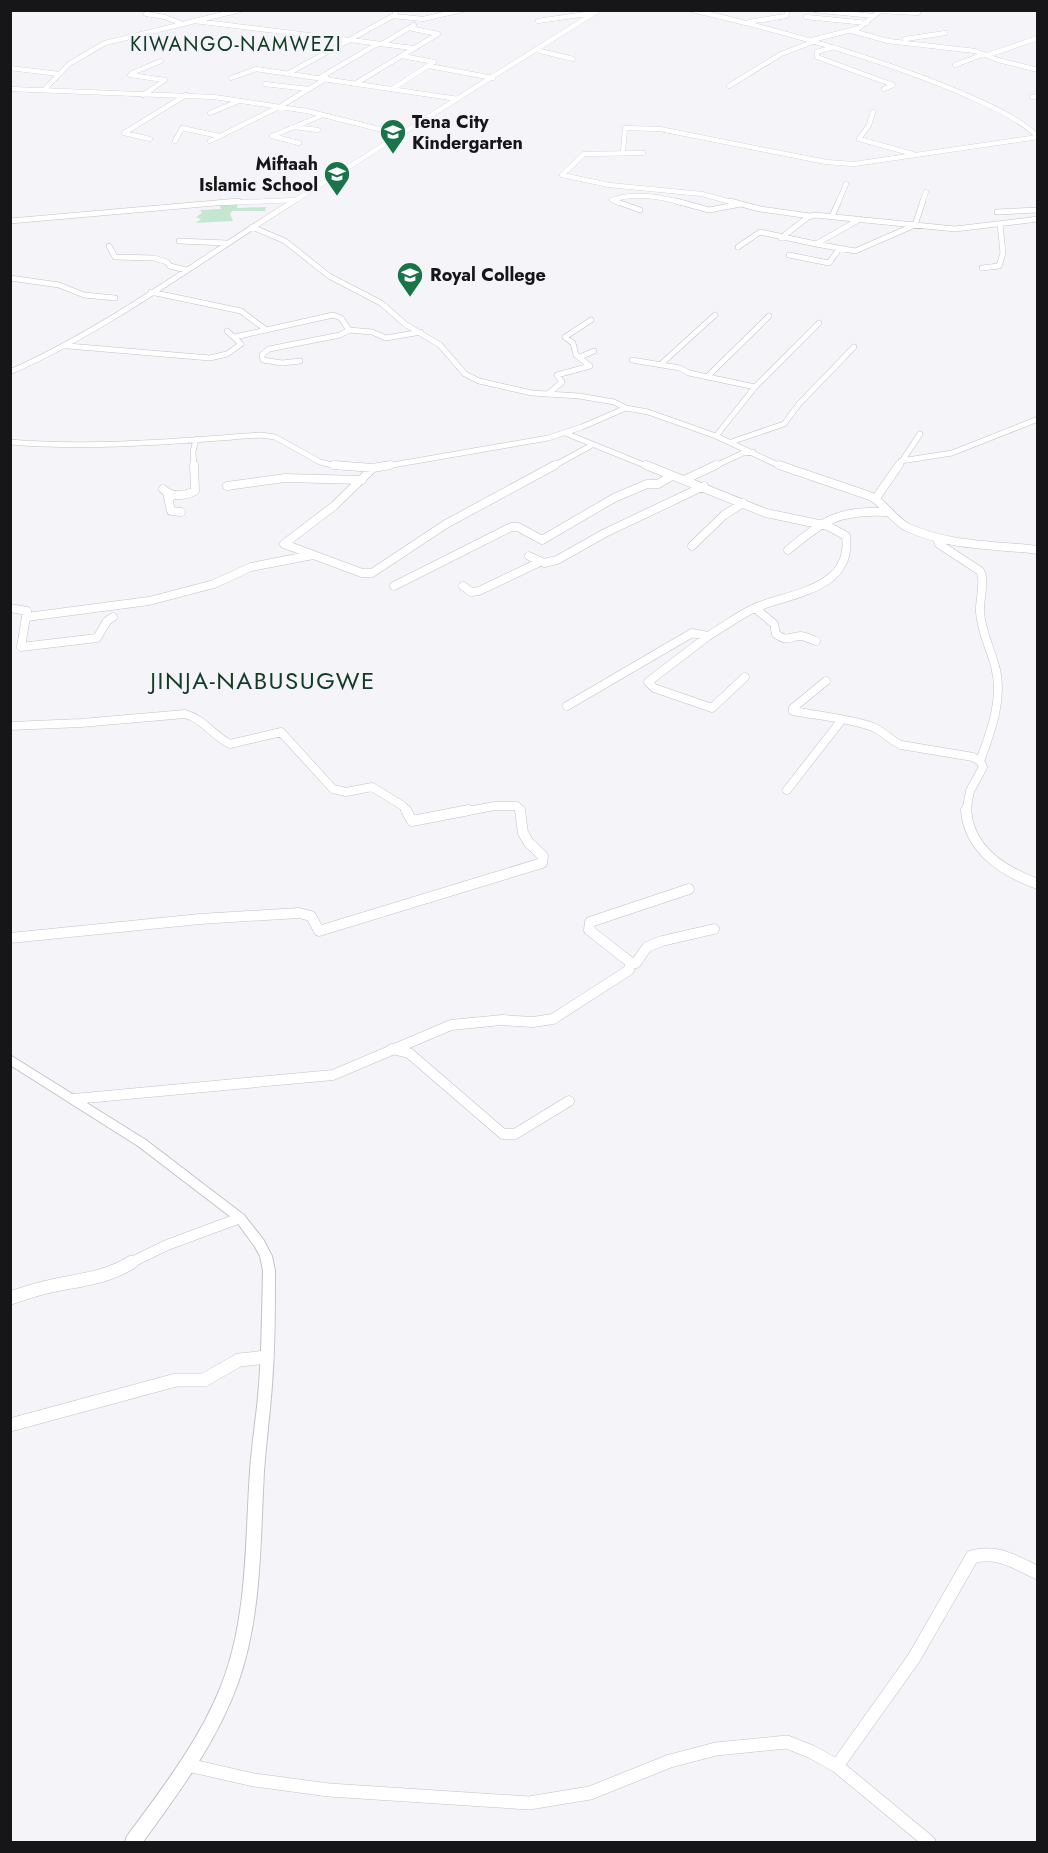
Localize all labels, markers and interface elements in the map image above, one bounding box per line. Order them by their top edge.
district label: KIWANGO-NAMWEZI [130,30,342,59]
place label: Tena City Kindergarten [412,109,523,156]
school or university icon: Tena City Kindergarten [378,117,408,155]
place label: Miftaah Islamic School [199,151,318,198]
school or university icon: Miftaah Islamic School [322,159,352,197]
school or university icon: Royal College [395,260,425,298]
place label: Royal College [430,262,546,288]
district label: JINJA-NABUSUGWE [147,663,376,698]

